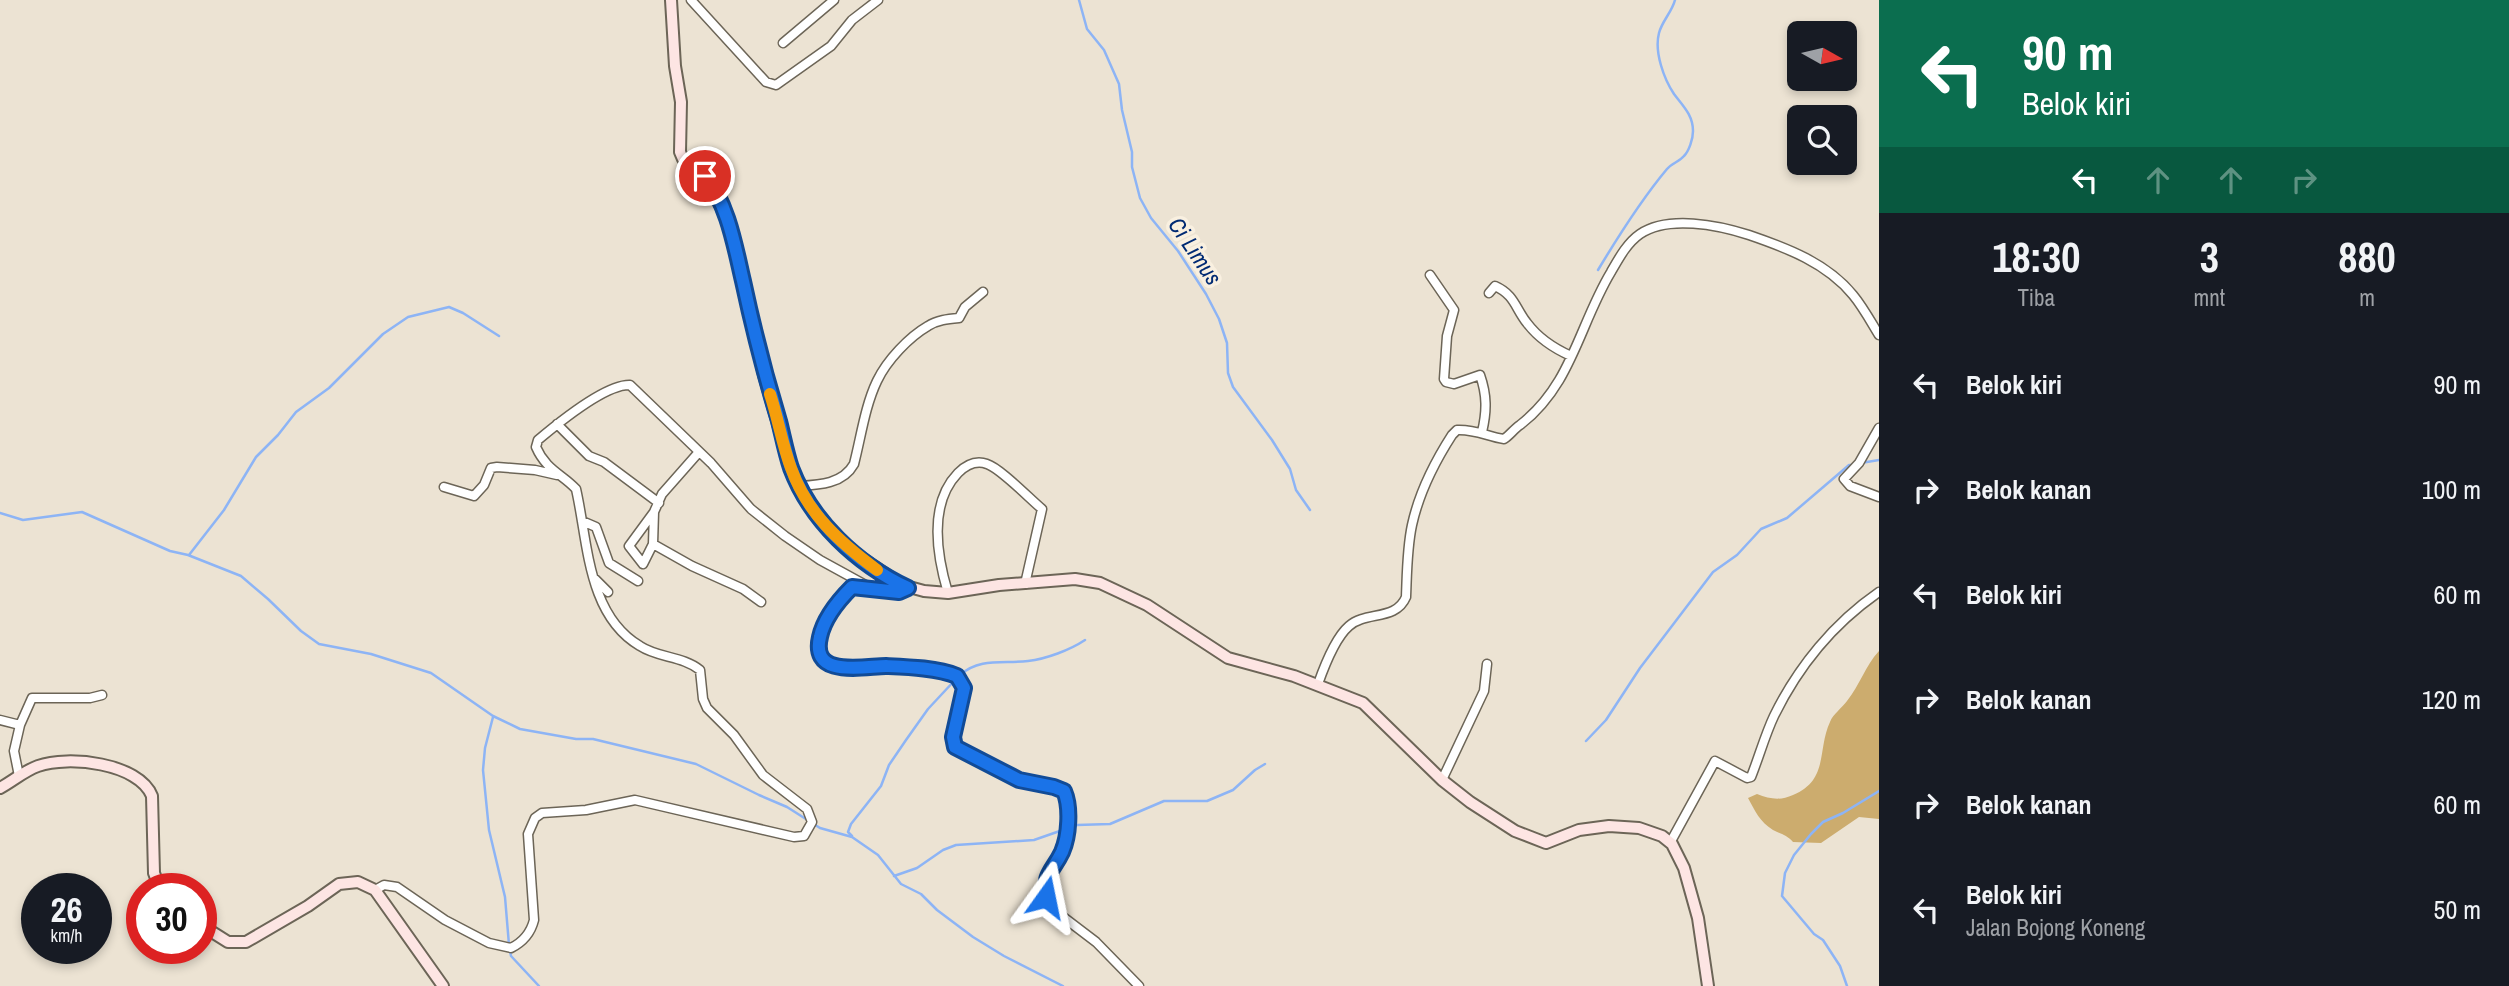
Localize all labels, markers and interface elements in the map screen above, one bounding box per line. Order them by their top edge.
text: 90 m [2022,19,2114,85]
north arrow [1787,21,1857,91]
map controls [1787,21,1857,175]
icon: left [1907,28,1998,119]
text: Belok kiri [2022,82,2131,125]
button: search [1787,105,1857,175]
pin [675,146,735,206]
icon: arrive [686,157,724,195]
icon: left [2066,161,2104,199]
icon: ahead [2139,161,2177,199]
icon: ahead [2212,161,2250,199]
icon: right [2285,161,2323,199]
water label: Ci Limus [1161,211,1229,291]
text: 18:30 [1992,229,2080,285]
text: 3 [2200,229,2219,285]
text: 880 [2338,229,2396,285]
text: Tiba [2018,282,2055,313]
text: mnt [2194,282,2225,313]
text: m [2359,282,2375,313]
icon: left [1907,366,1945,404]
text: Belok kiri [1966,367,2062,402]
text: 90 m [2434,367,2481,402]
icon: right [1907,471,1945,509]
text: Belok kanan [1966,472,2092,507]
text: 100 m [2422,472,2481,507]
icon: left [1907,576,1945,614]
text: Belok kiri [1966,577,2062,612]
text: 60 m [2434,577,2481,612]
icon: right [1907,681,1945,719]
text: Belok kanan [1966,682,2092,717]
text: 120 m [2422,682,2481,717]
icon: right [1907,786,1945,824]
text: Belok kanan [1966,787,2092,822]
text: 60 m [2434,787,2481,822]
position arrow [1009,860,1083,934]
speed limit sign: 30 [126,873,217,964]
text: Belok kiri [1966,877,2062,912]
text: 26 [51,886,82,933]
icon: left [1907,891,1945,929]
text: 50 m [2434,892,2481,927]
text: Jalan Bojong Koneng [1966,912,2145,943]
text: km/h [51,923,83,948]

